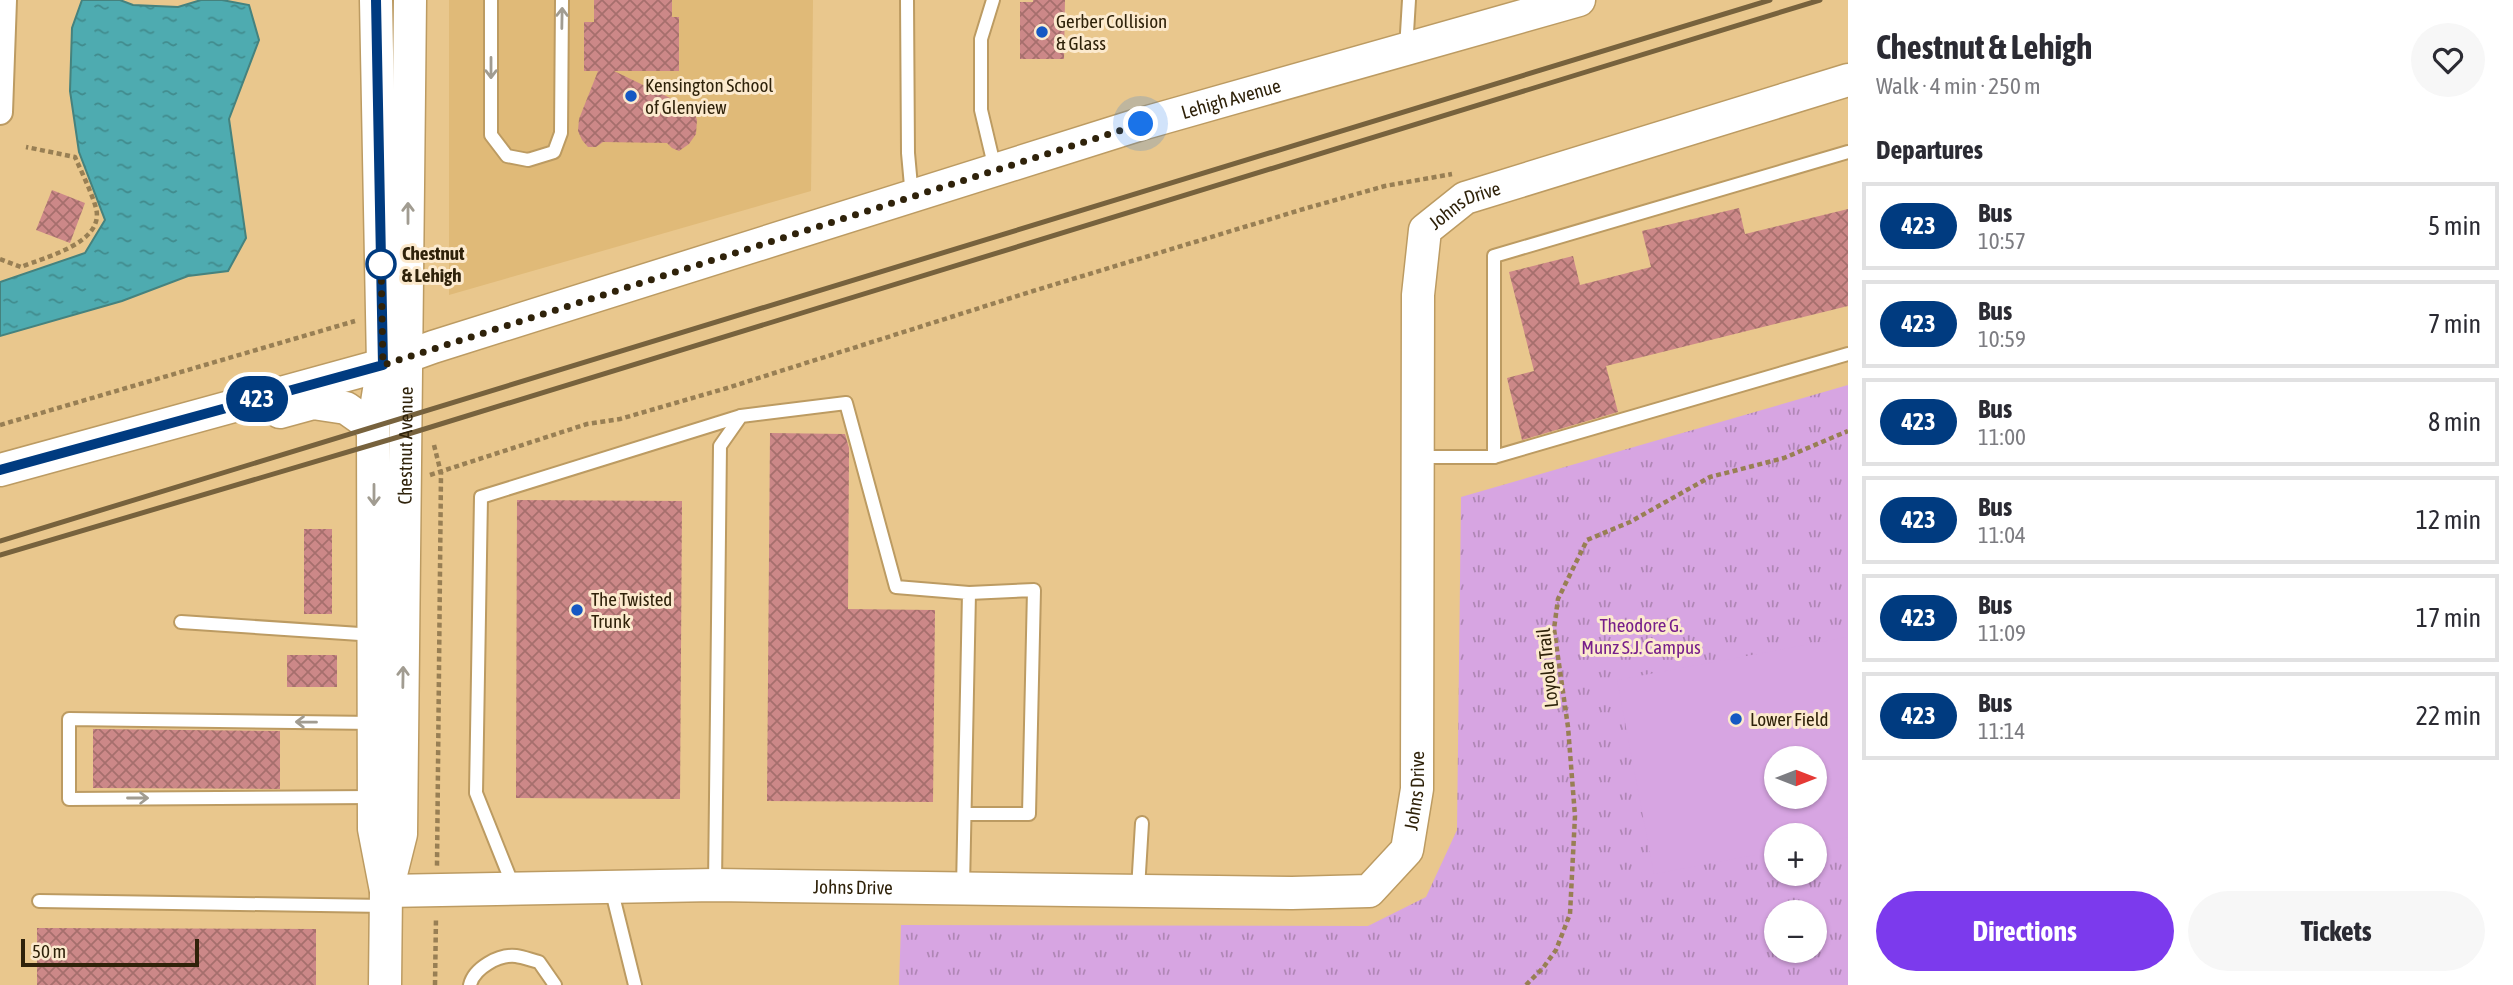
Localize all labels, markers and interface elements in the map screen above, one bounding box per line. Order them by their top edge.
one-way arrow [555,7,569,30]
place label: Gerber Collision & Glass [1056,10,1167,54]
button: heart [2411,23,2485,97]
marker: Gerber Collision & Glass [1034,24,1050,40]
text: Chestnut & Lehigh [1876,28,2092,66]
one-way arrow [484,56,498,79]
text: Walk · 4 min · 250 m [1876,73,2040,99]
place label: Kensington School of Glenview [645,74,773,118]
street label: Lehigh Avenue [1179,74,1283,123]
marker: Kensington School of Glenview [623,88,639,104]
your location [1123,106,1158,141]
text: Departures [1876,135,1983,165]
street label: Johns Drive [1424,177,1503,234]
text: Bus [1978,198,2012,228]
one-way arrow [402,202,415,225]
text: 5 min [2428,211,2481,241]
text: 423 [1902,212,1935,239]
text: 10:57 [1978,228,2026,254]
place label: Chestnut & Lehigh [402,242,465,286]
marker: Chestnut & Lehigh [366,249,396,279]
text: Bus [1978,296,2012,326]
text: 7 min [2428,309,2481,339]
text: 423 [1902,310,1935,337]
text: 10:59 [1978,326,2026,352]
line badge: 423 [217,376,297,422]
text: 423 [240,385,274,412]
street label: Chestnut Avenue [394,387,417,504]
text: Bus [1978,394,2012,424]
text: 8 min [2428,407,2481,437]
text: 423 [1902,408,1935,435]
text: 11:00 [1978,424,2026,450]
one-way arrow [367,483,381,506]
text: Bus [1978,492,2012,522]
text: 12 min [2416,505,2481,535]
text: 423 [1902,506,1935,533]
text: 11:04 [1978,522,2026,548]
place label: The Twisted Trunk [591,588,672,632]
text: Bus [1978,590,2012,620]
marker: The Twisted Trunk [569,602,585,618]
text: 17 min [2416,603,2481,633]
text: 423 [1902,604,1935,631]
park label: Theodore G. Munz S.J. Campus [1581,614,1701,658]
text: 11:09 [1978,620,2026,646]
street label: Loyola Trail [1532,627,1562,709]
one-way arrow [396,666,409,689]
text: Bus [1978,688,2012,718]
text: 22 min [2416,701,2481,731]
text: 423 [1902,702,1935,729]
place label: Lower Field [1750,708,1829,730]
marker: Lower Field [1728,711,1744,727]
one-way arrow [295,715,318,729]
text: 11:14 [1978,718,2025,744]
north arrow [1764,746,1827,808]
map controls [1764,746,1827,963]
street label: Johns Drive [1399,751,1428,832]
one-way arrow [126,791,149,805]
button: + [1764,823,1827,886]
street label: Johns Drive [813,875,893,898]
button: Directions [1876,891,2174,971]
button: Tickets [2188,891,2485,971]
button: − [1764,900,1827,963]
scale bar [21,936,200,968]
text: 50 m [32,940,66,962]

